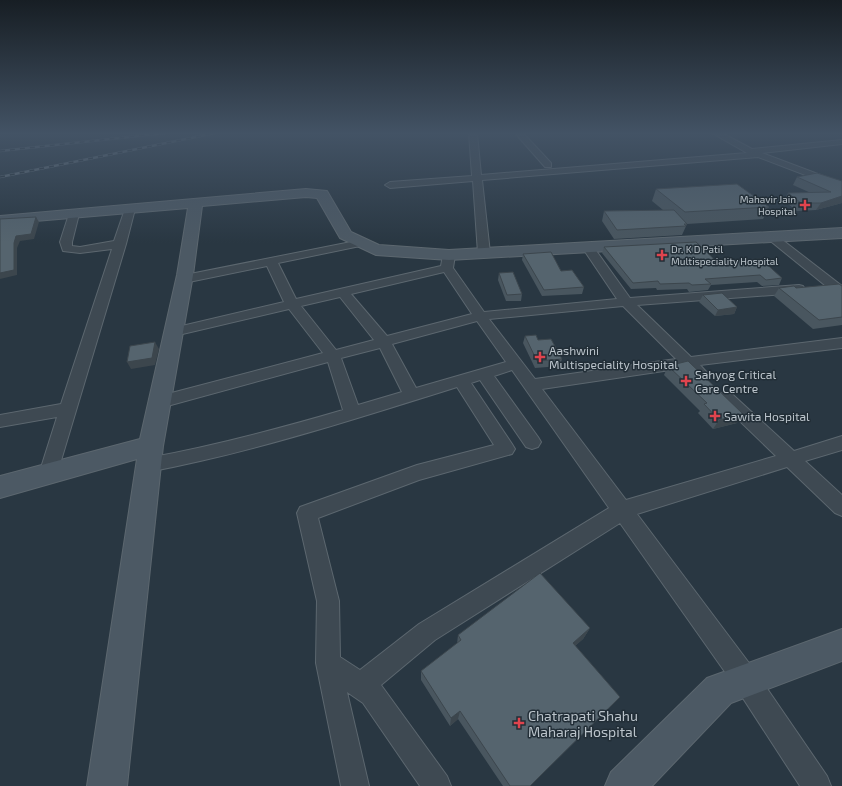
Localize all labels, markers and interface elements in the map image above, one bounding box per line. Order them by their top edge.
place label: Mahavir Jain Hospital [740,193,796,217]
marker: Mahavir Jain Hospital [799,199,811,211]
place label: Dr. K D Patil Multispeciality Hospital [671,243,778,267]
marker: Dr. K D Patil Multispeciality Hospital [656,249,668,261]
place label: Aashwini Multispeciality Hospital [549,343,678,371]
marker: Aashwini Multispeciality Hospital [534,351,546,363]
place label: Sahyog Critical Care Centre [695,367,776,395]
marker: Sahyog Critical Care Centre [680,375,692,387]
place label: Sawita Hospital [724,409,810,423]
marker: Sawita Hospital [709,410,721,422]
place label: Chatrapati Shahu Maharaj Hospital [528,707,638,740]
marker: Chatrapati Shahu Maharaj Hospital [513,717,525,729]

